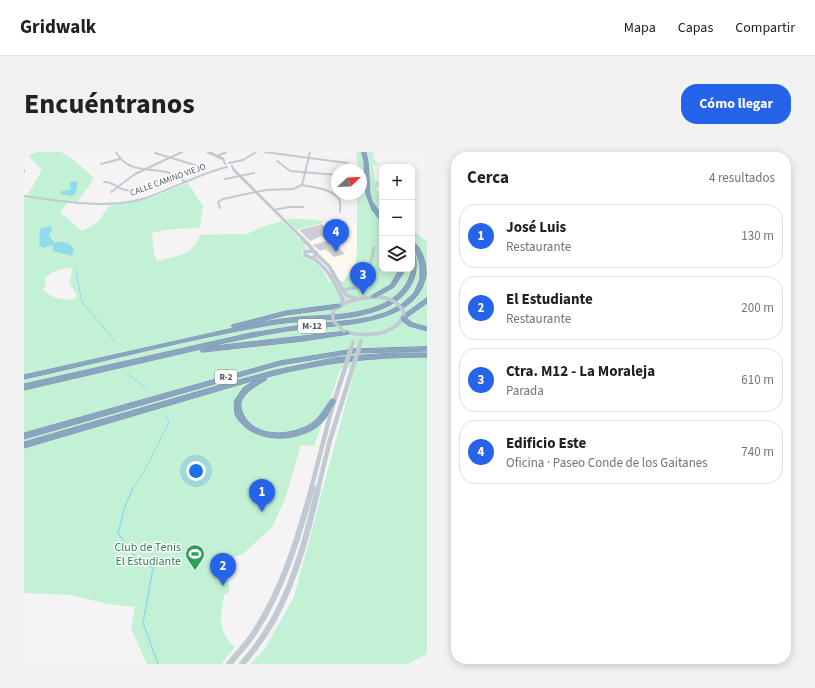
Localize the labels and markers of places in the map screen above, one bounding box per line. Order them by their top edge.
pin: 4 [323,219,349,252]
pin: 3 [350,262,376,295]
pin: 1 [249,479,275,512]
place label: Club de Tenis El Estudiante [114,539,181,570]
sports icon: Club de Tenis El Estudiante [184,543,206,571]
pin: 2 [210,553,236,586]

